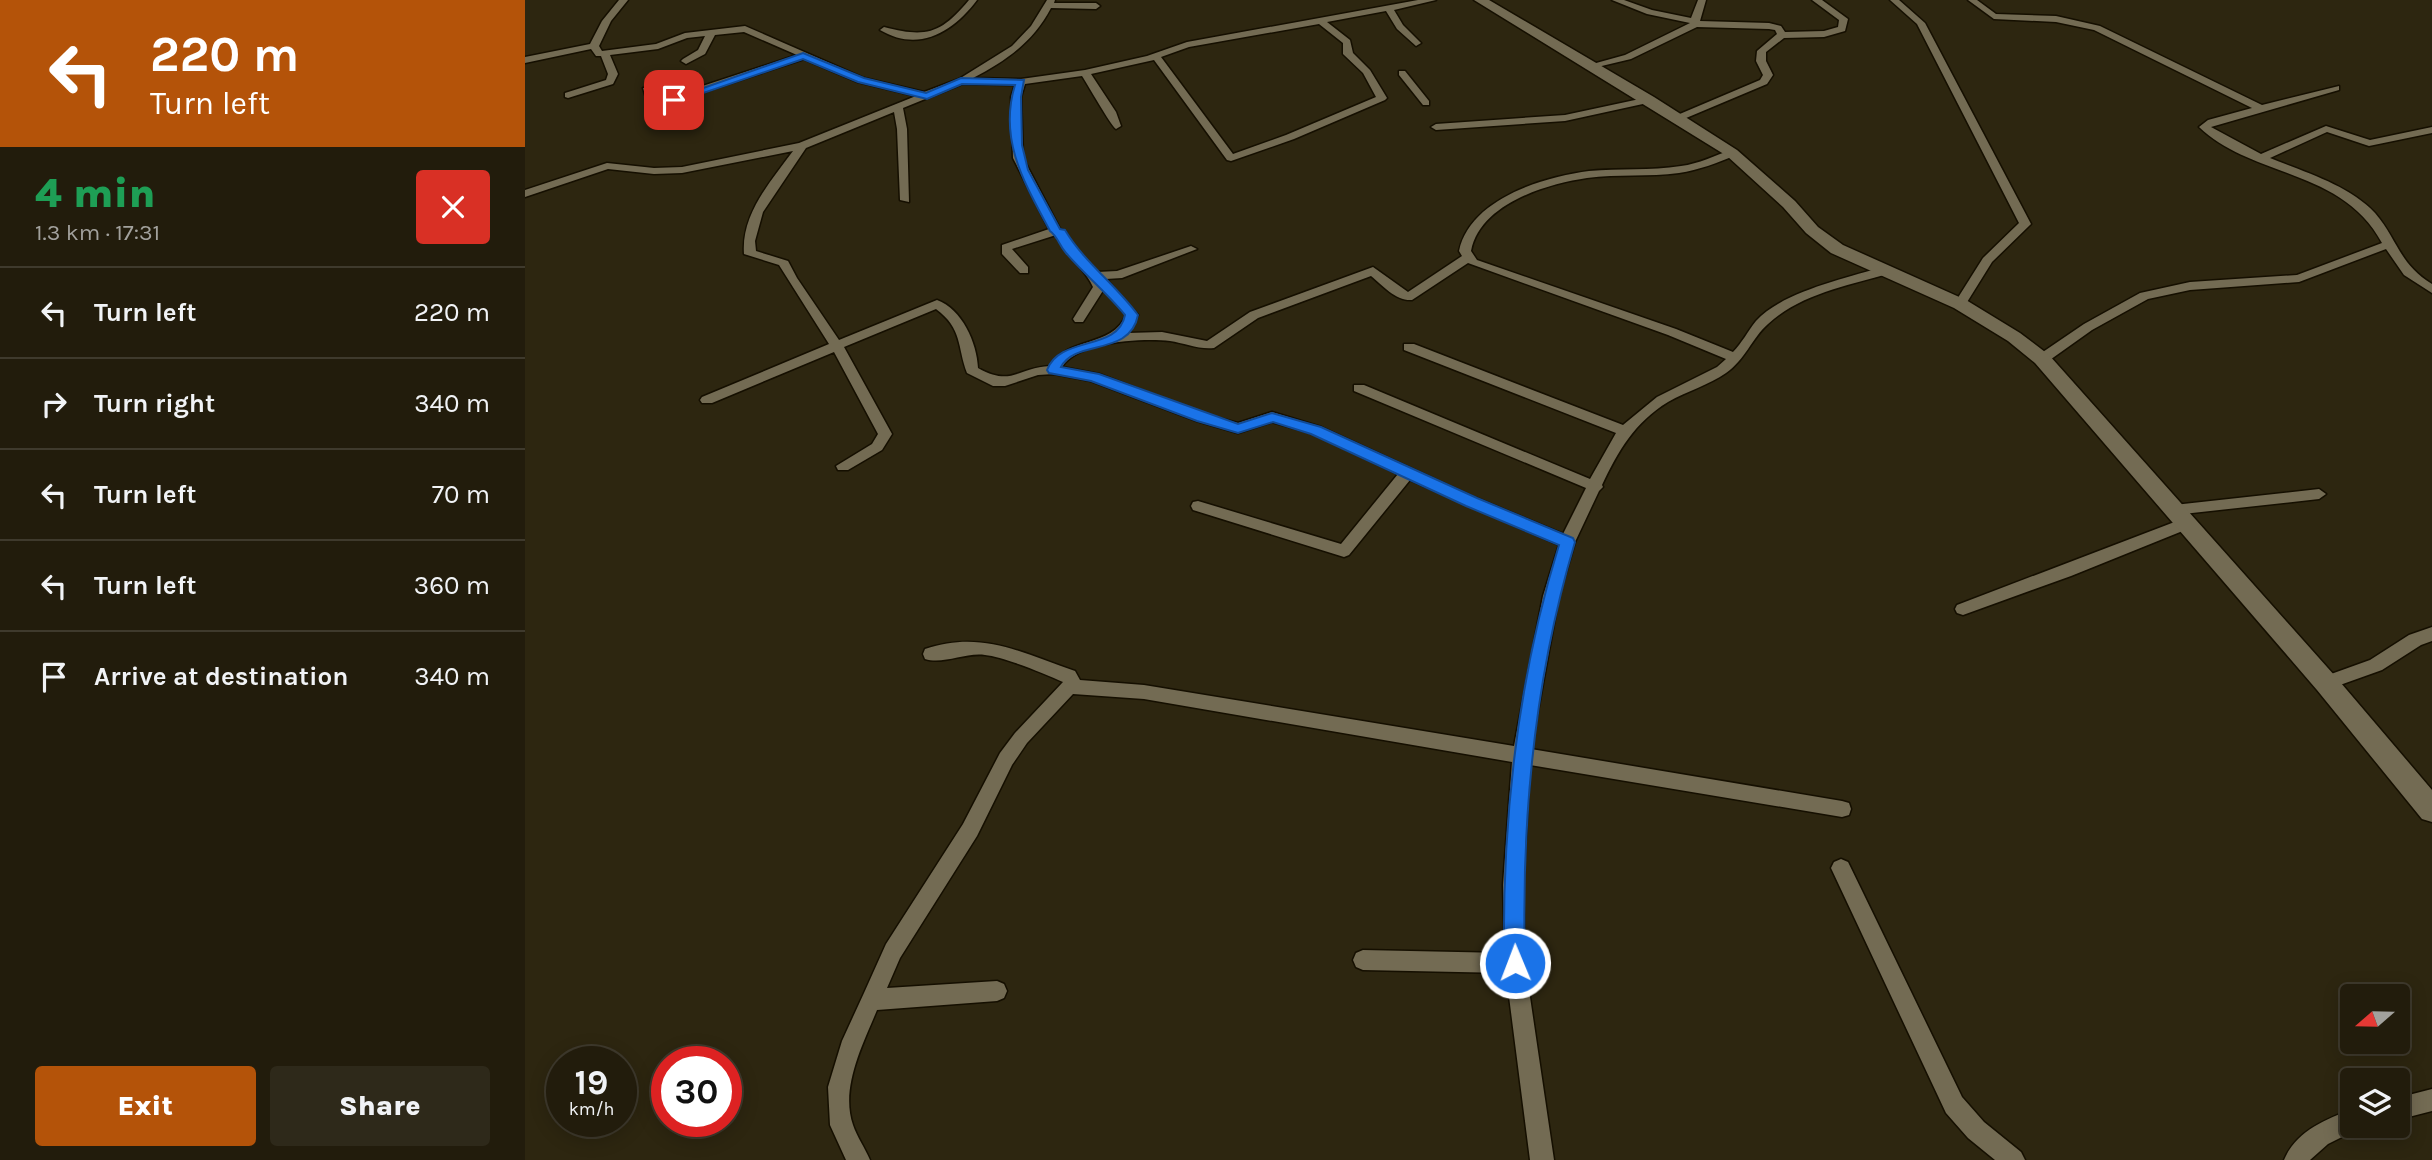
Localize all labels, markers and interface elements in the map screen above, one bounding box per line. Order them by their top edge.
text: 220 m [150,26,299,83]
icon: left [35,28,126,119]
pin [644,70,704,130]
icon: arrive [655,81,693,119]
text: Turn left [150,85,270,122]
text: 4 min [35,168,156,218]
button: close [416,170,490,244]
text: 1.3 km · 17:31 [35,219,160,246]
icon: left [35,294,73,332]
text: Turn left [94,297,196,328]
text: 220 m [414,297,490,328]
icon: right [35,385,73,423]
text: Turn right [94,388,215,419]
text: 340 m [414,388,490,419]
icon: left [35,476,73,514]
text: Turn left [94,479,196,510]
text: 70 m [432,479,490,510]
icon: left [35,567,73,605]
text: Turn left [94,570,196,601]
text: 360 m [414,570,490,601]
icon: arrive [35,658,73,696]
text: Arrive at destination [94,661,348,692]
text: 340 m [414,661,490,692]
position arrow [1478,926,1552,1000]
north arrow [2340,984,2410,1054]
map controls [2340,984,2410,1138]
speed limit sign: 30 [651,1046,742,1137]
text: 19 [575,1062,608,1103]
button: Exit [35,1066,256,1146]
button: Share [270,1066,490,1146]
button: layers [2340,1068,2410,1138]
text: km/h [569,1098,614,1120]

